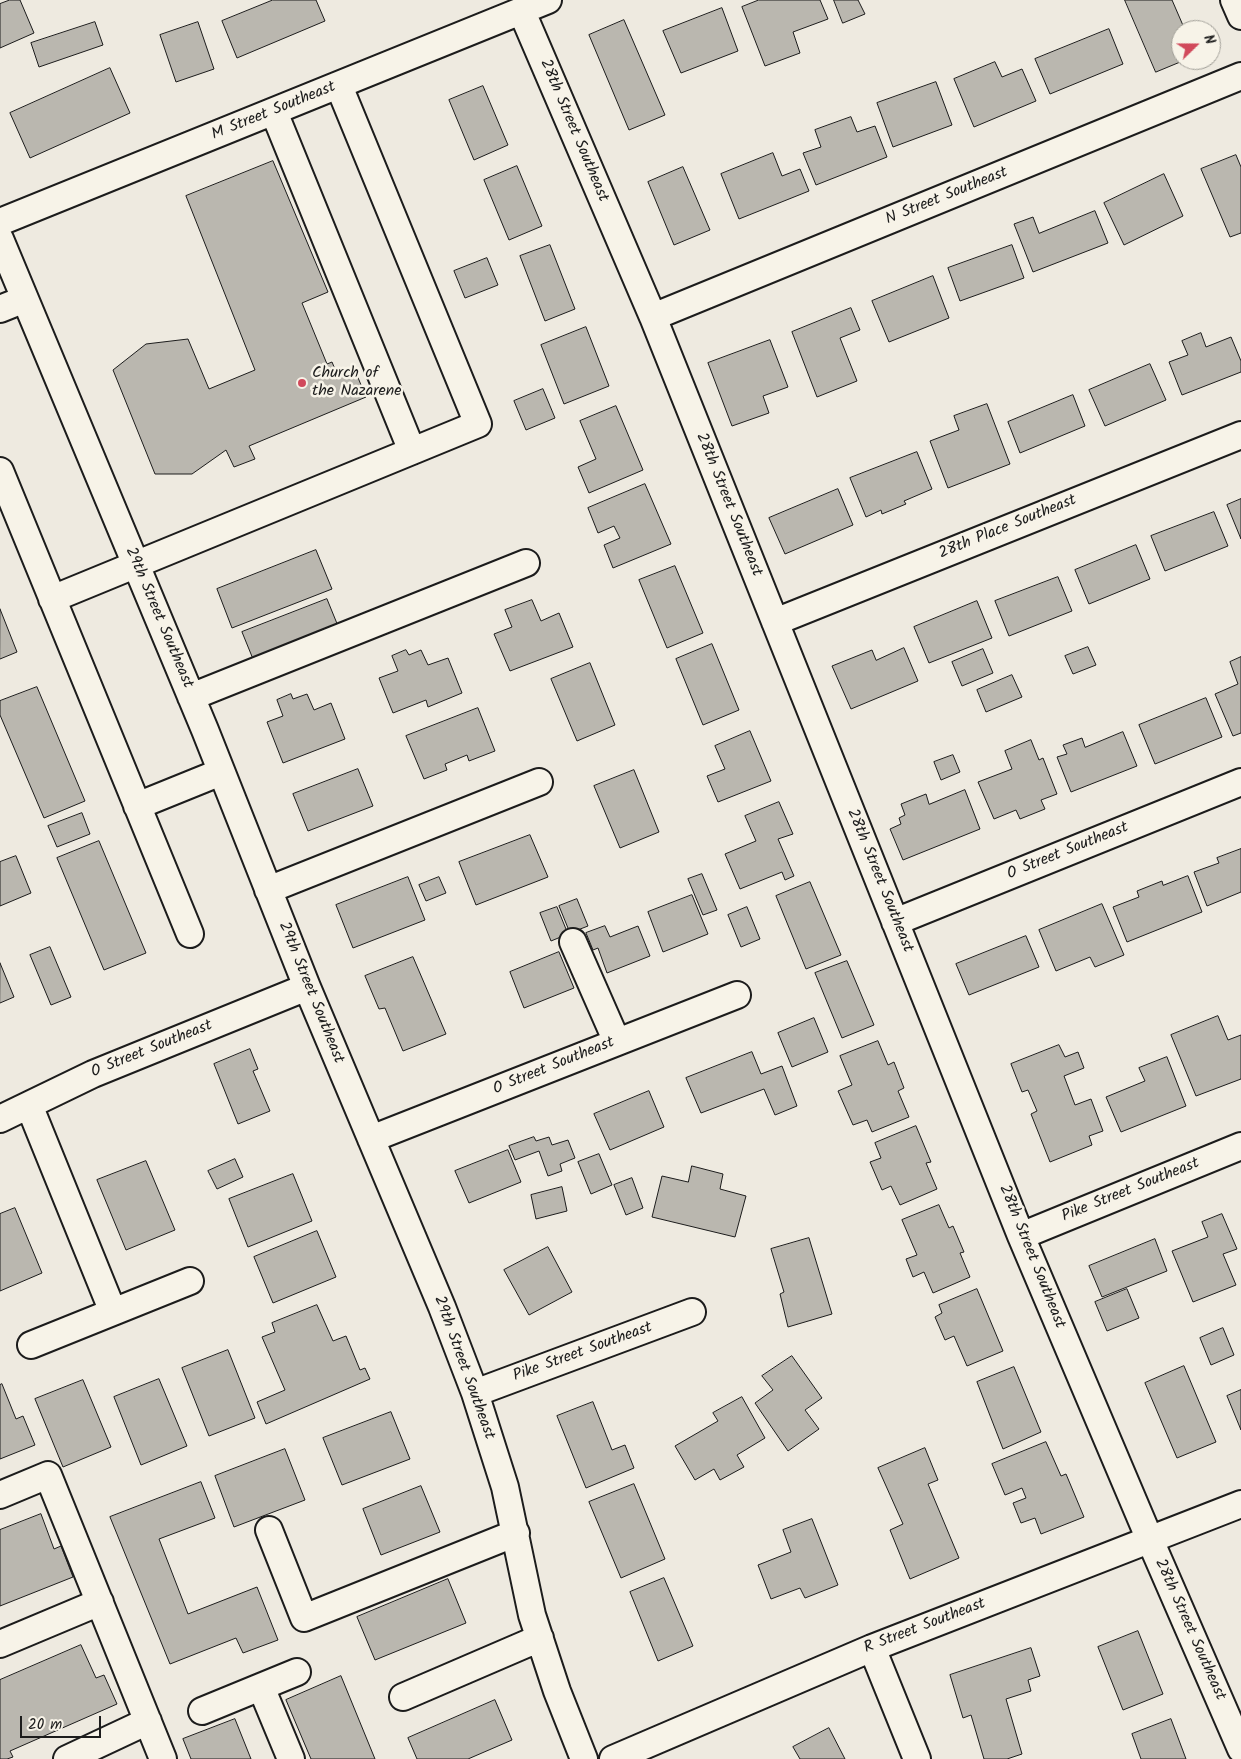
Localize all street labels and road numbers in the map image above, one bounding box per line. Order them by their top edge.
street label: 28th Street Southeast [534,57,612,205]
street label: M Street Southeast [209,78,339,146]
street label: N Street Southeast [883,164,1011,230]
street label: 28th Street Southeast [690,430,766,580]
street label: 28th Place Southeast [936,492,1080,564]
street label: 29th Street Southeast [120,545,196,691]
street label: 28th Street Southeast [841,806,917,956]
street label: O Street Southeast [1005,819,1131,885]
street label: 29th Street Southeast [273,919,347,1067]
street label: O Street Southeast [89,1017,215,1083]
street label: O Street Southeast [491,1034,617,1100]
street label: Pike Street Southeast [1059,1155,1203,1227]
street label: 28th Street Southeast [993,1182,1069,1332]
street label: 29th Street Southeast [428,1294,498,1442]
street label: Pike Street Southeast [511,1319,655,1387]
street label: 28th Street Southeast [1149,1556,1229,1704]
street label: R Street Southeast [861,1595,989,1659]

